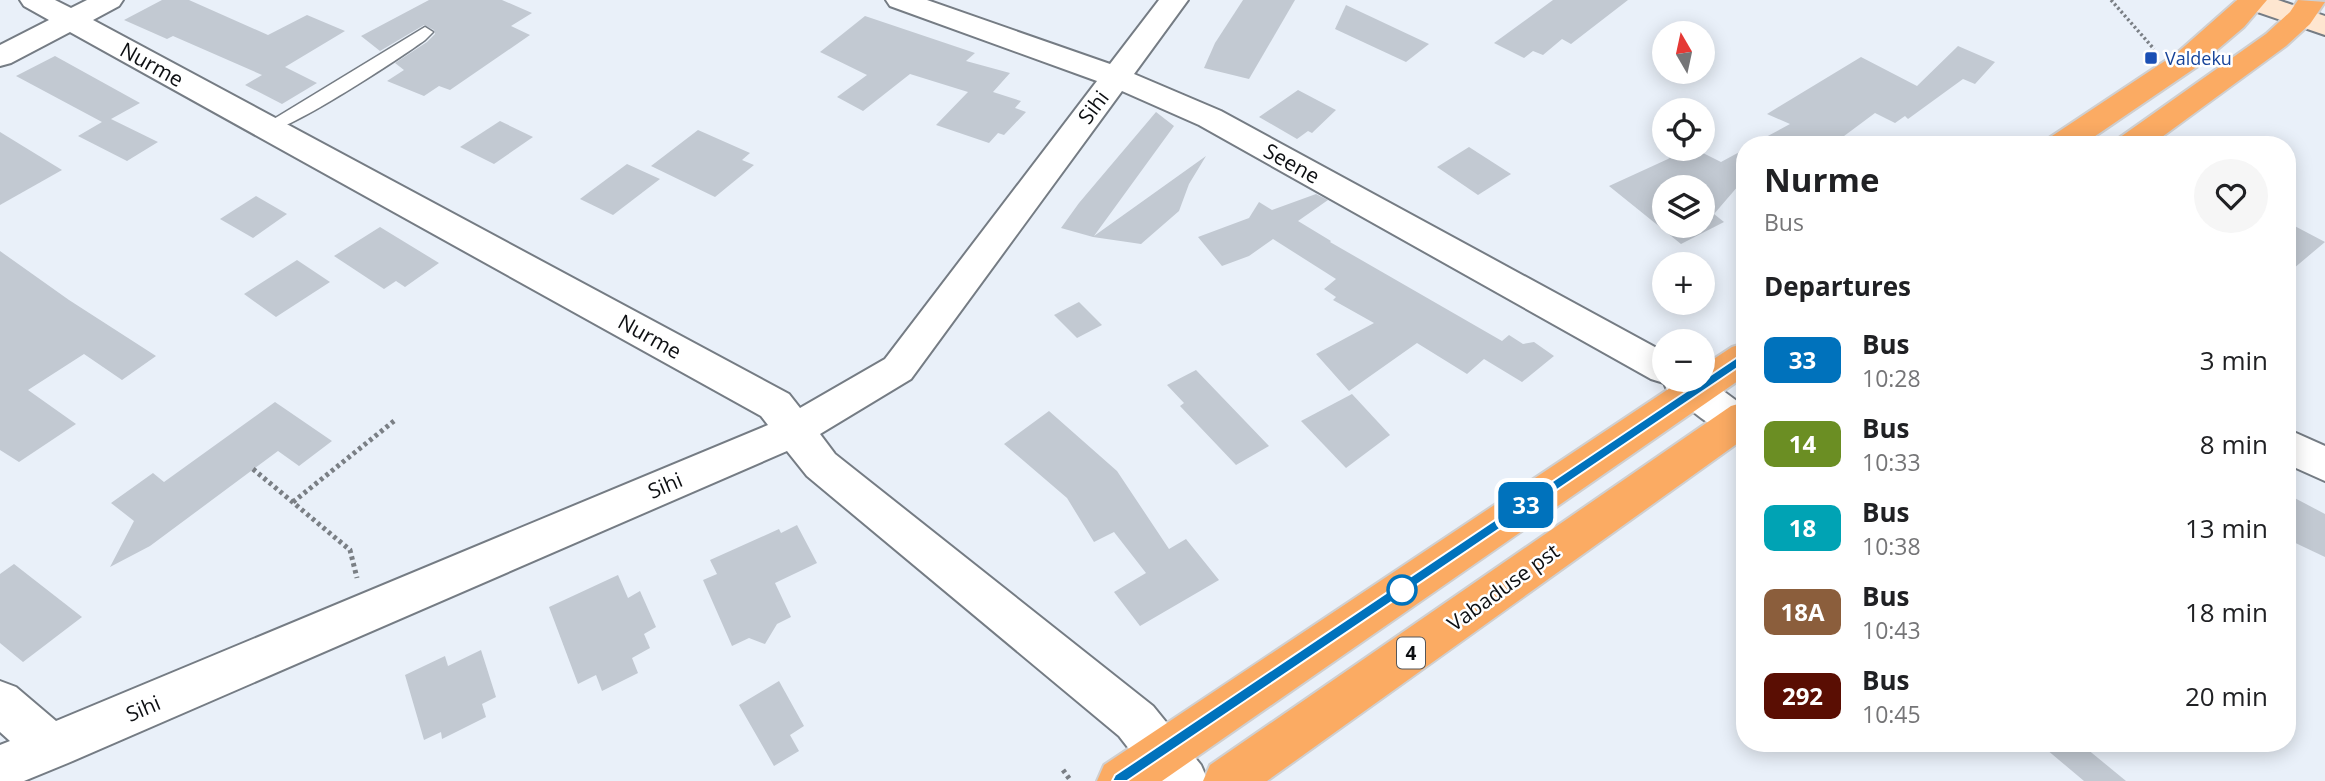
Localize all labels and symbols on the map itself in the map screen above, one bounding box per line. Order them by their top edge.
north arrow [1652,21,1715,84]
street label: Nurme [115,35,189,93]
place label: Valdeku [2165,46,2232,70]
marker: Valdeku [2143,50,2159,66]
street label: Sihi [1071,85,1115,129]
street label: Seene [1259,136,1325,190]
street label: Nurme [613,307,687,365]
street label: Sihi [643,465,687,505]
line badge: 33 [1494,482,1558,528]
street label: Vabaduse pst [1441,537,1565,637]
unlabelled marker [1387,575,1417,605]
road number: 4 [1397,638,1425,668]
street label: Sihi [121,688,165,728]

